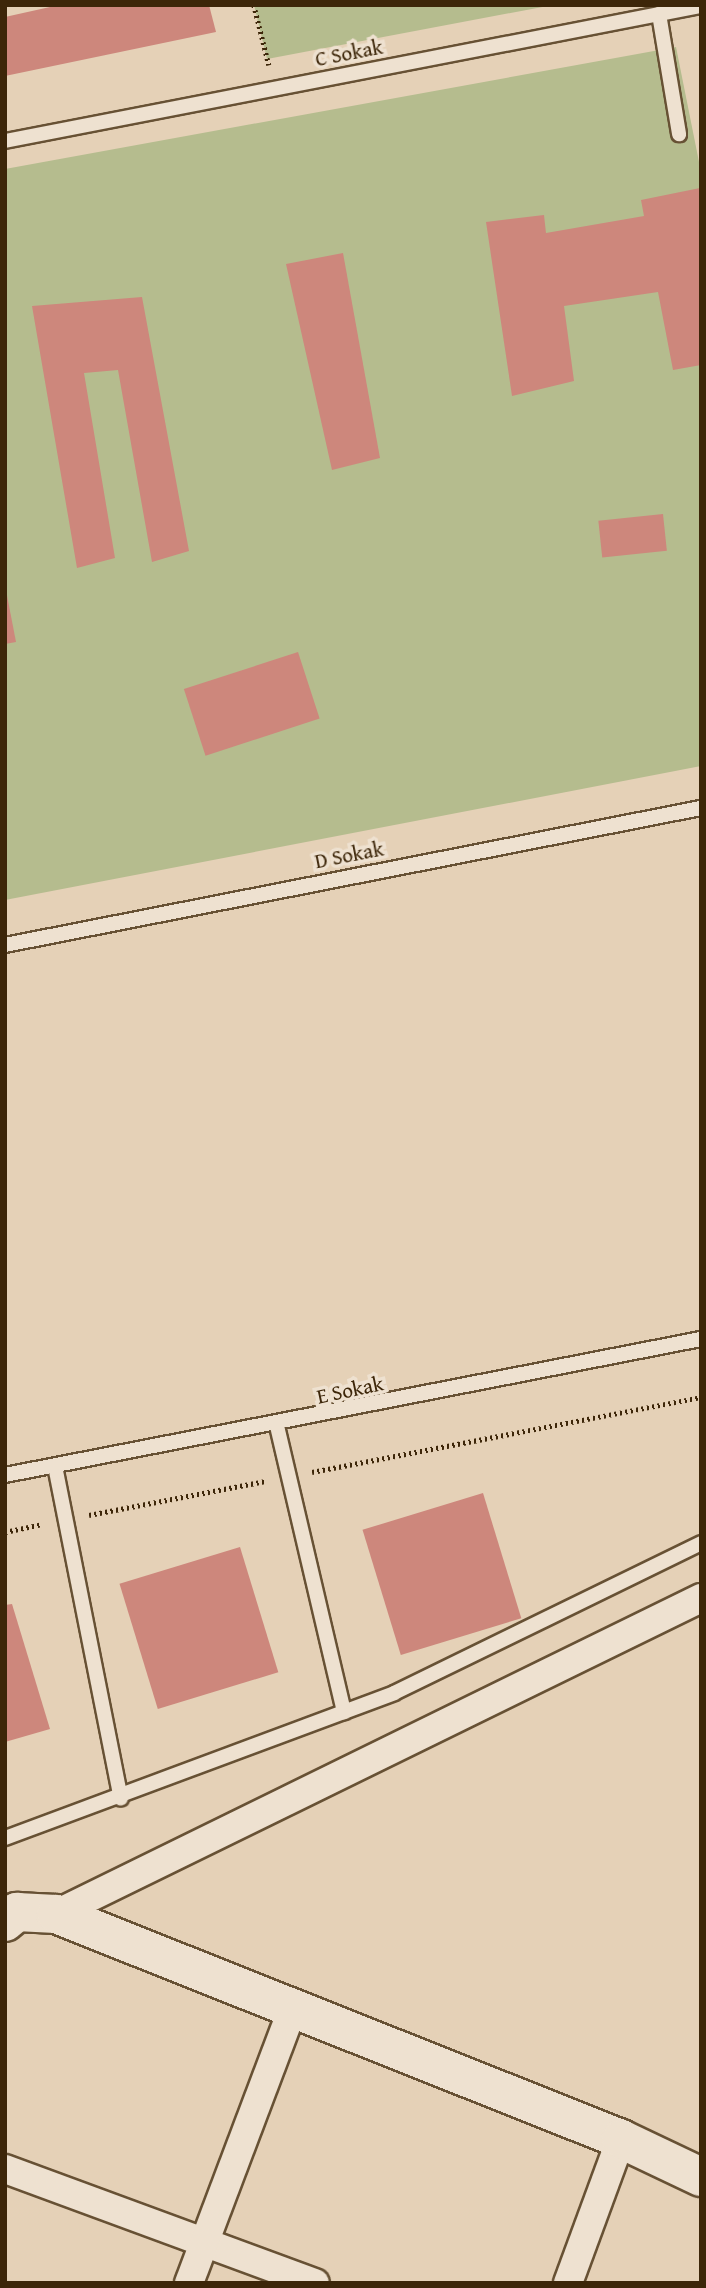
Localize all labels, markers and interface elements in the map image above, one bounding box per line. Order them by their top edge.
street label: C Sokak [313,34,385,72]
street label: D Sokak [312,836,386,874]
street label: E Sokak [314,1371,386,1409]

